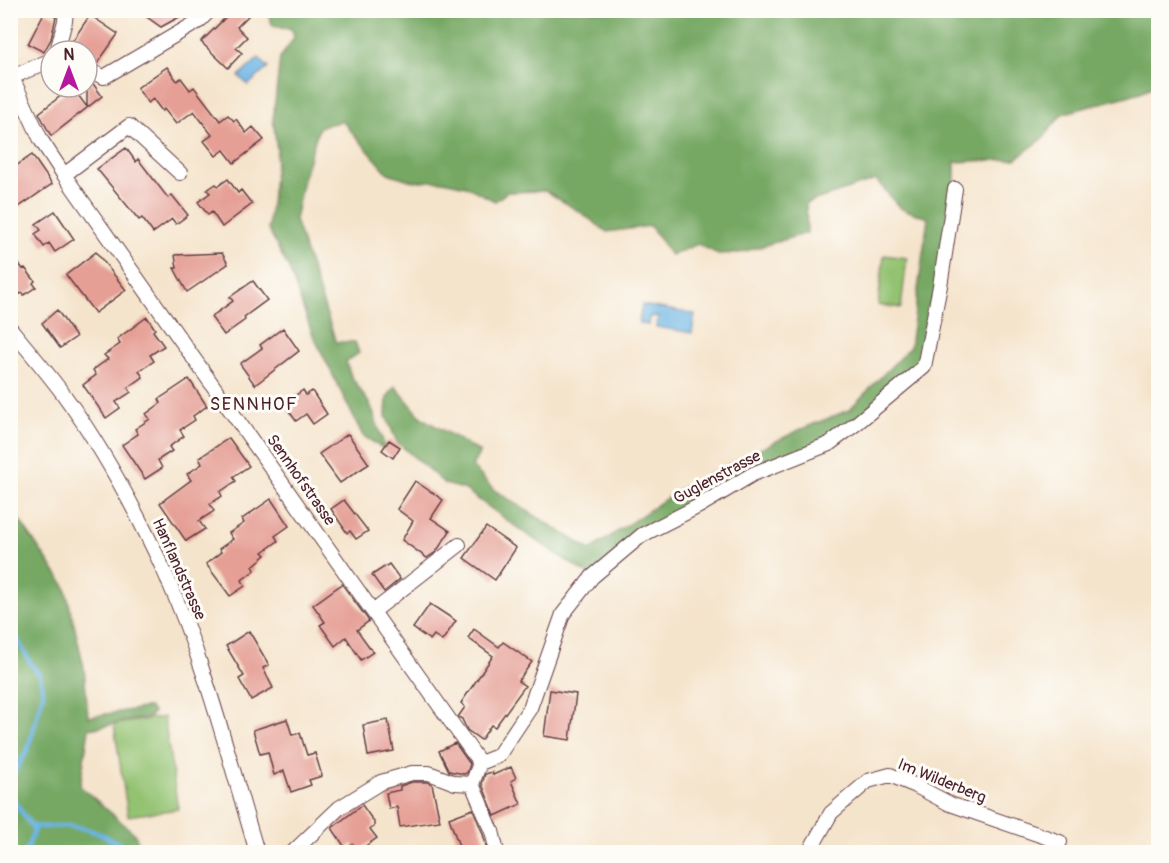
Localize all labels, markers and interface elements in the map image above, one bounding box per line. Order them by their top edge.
north arrow [39,39,99,99]
text: N [64,45,75,65]
district label: SENNHOF [210,393,298,416]
street label: Sennhofstrasse [262,431,340,529]
street label: Guglenstrasse [670,446,764,508]
street label: Hanflandstrasse [148,515,210,623]
street label: Im Wilderberg [895,754,989,808]

